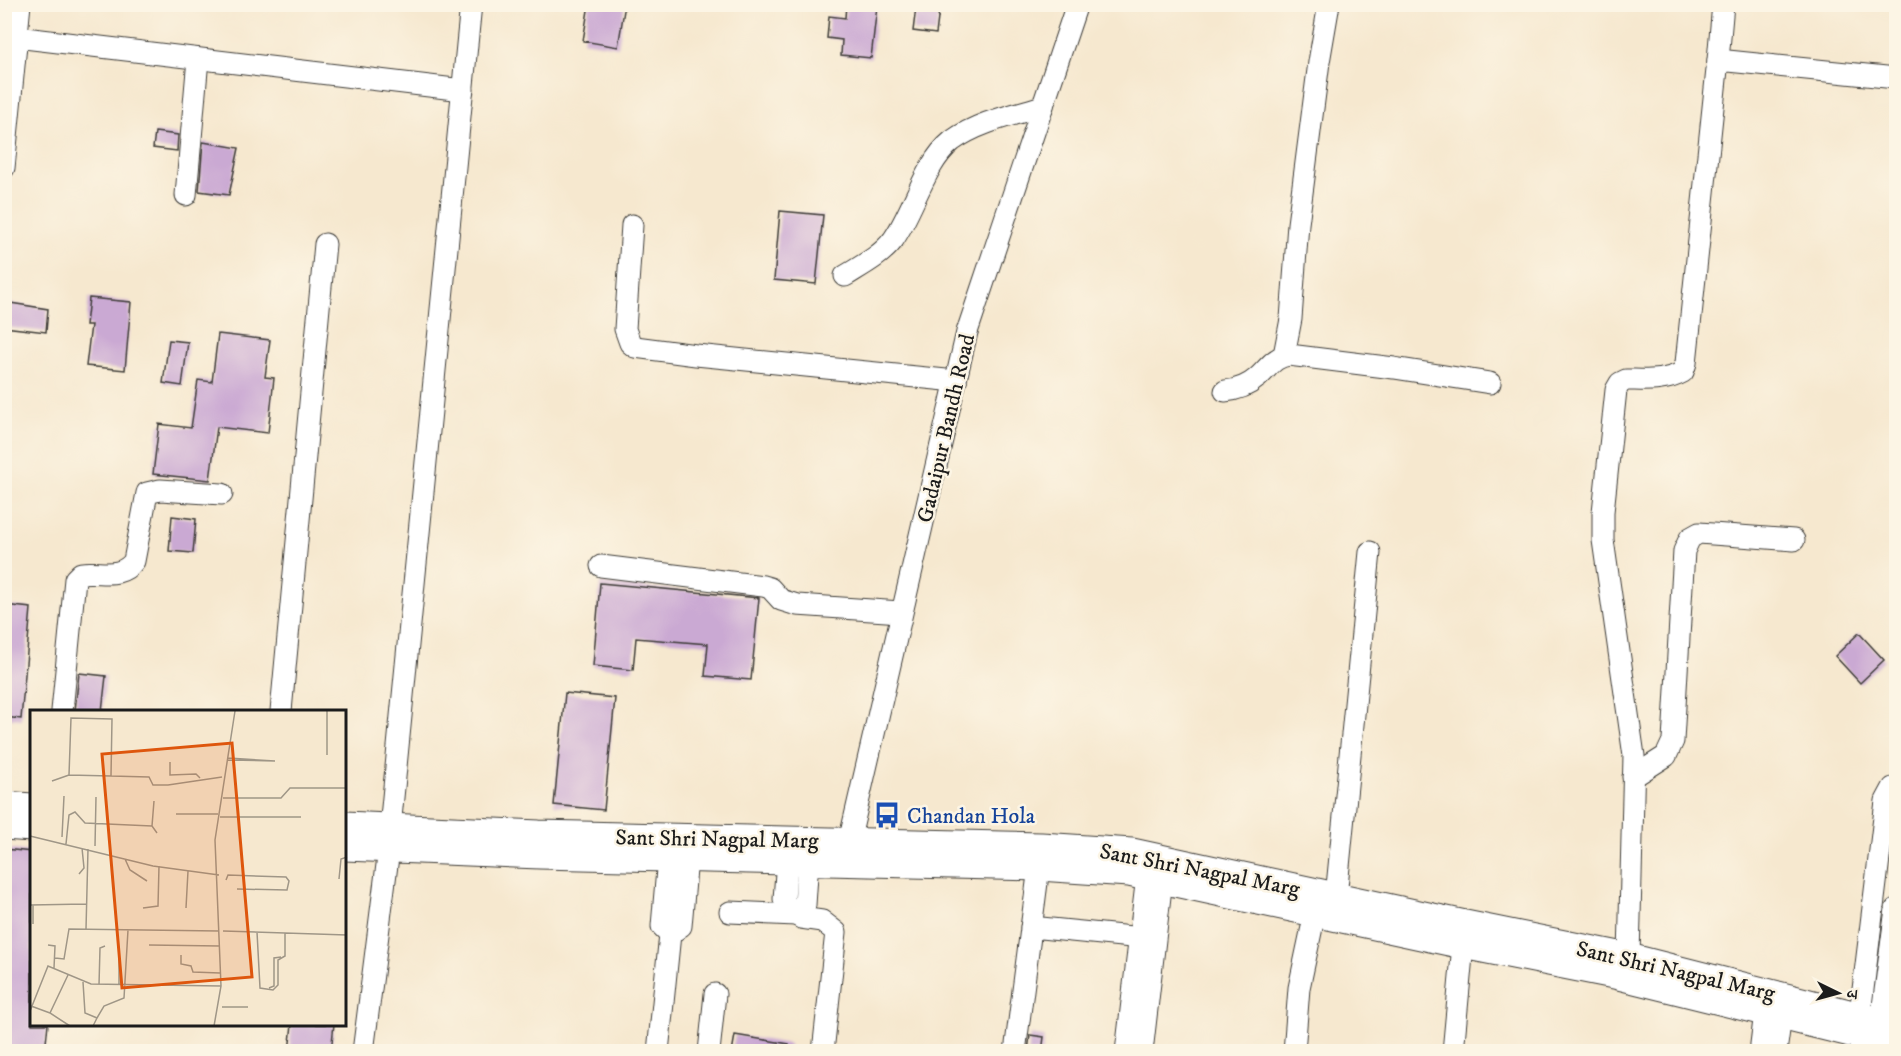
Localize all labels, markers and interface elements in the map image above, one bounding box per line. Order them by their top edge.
street label: Gadaipur Bandh Road [912,331,981,525]
inset map [30,710,346,1026]
bus stop icon: Chandan Hola [872,800,902,830]
place label: Chandan Hola [907,803,1036,830]
street label: Sant Shri Nagpal Marg [615,824,819,855]
street label: Sant Shri Nagpal Marg [1097,838,1302,903]
street label: Sant Shri Nagpal Marg [1574,935,1778,1008]
north arrow [1808,963,1868,1023]
text: उ [1841,988,1862,1001]

